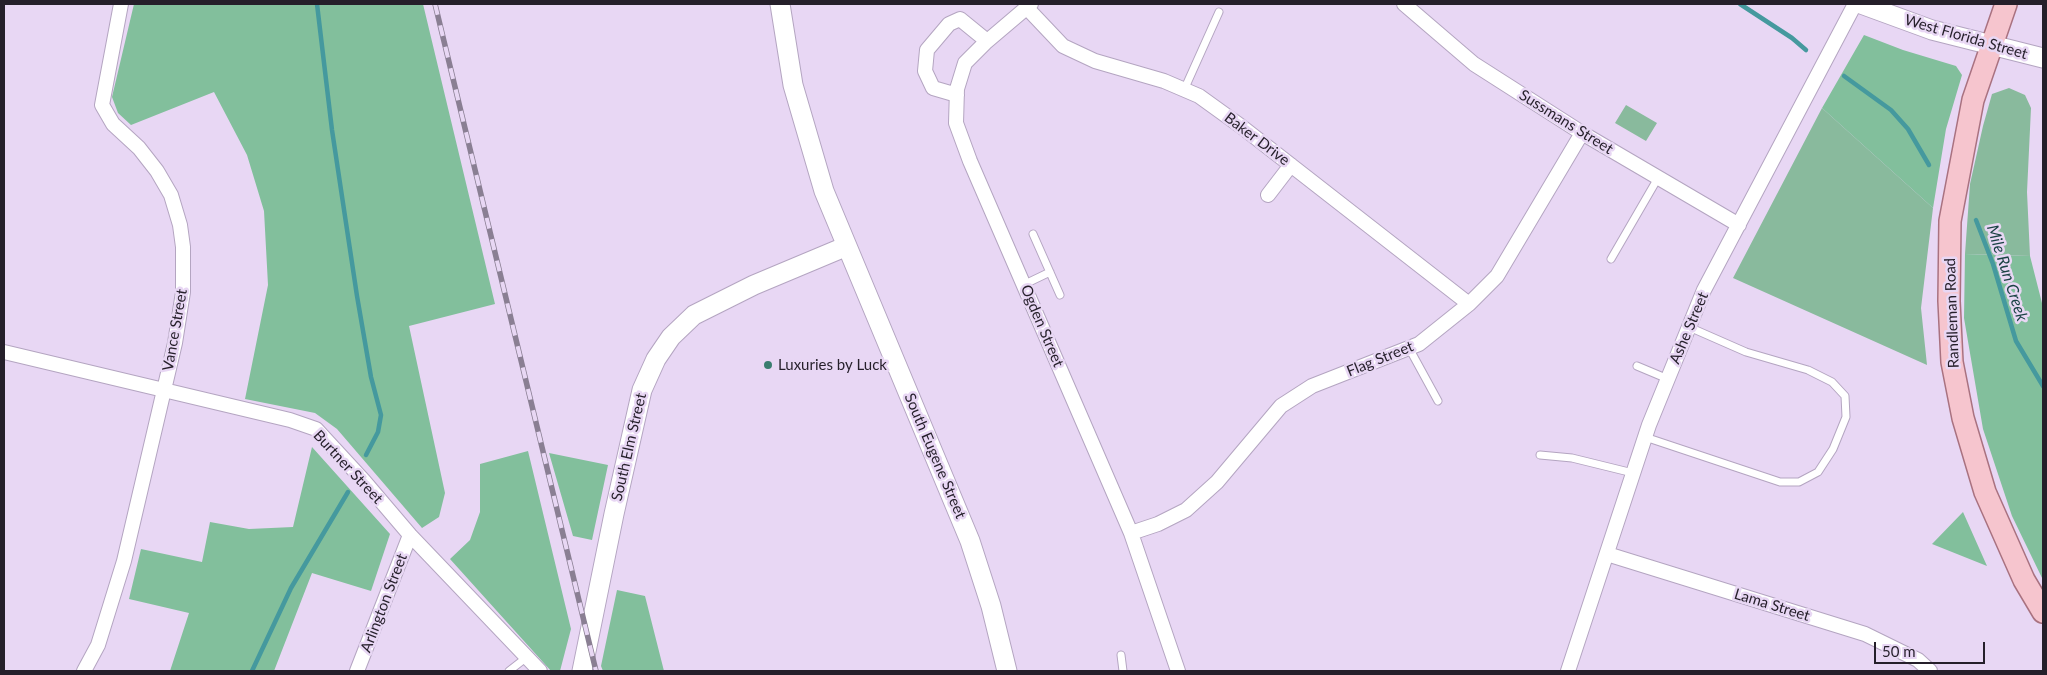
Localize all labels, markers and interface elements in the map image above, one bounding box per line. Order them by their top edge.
street label: West Florida Street [1902,11,2030,63]
street label: Sussmans Street [1516,86,1616,158]
street label: Baker Drive [1221,109,1293,169]
water label: Mile Run Creek [1982,222,2032,324]
street label: Randleman Road [1941,258,1963,368]
street label: Ogden Street [1017,282,1067,370]
street label: Vance Street [159,287,191,373]
street label: Ashe Street [1666,289,1712,367]
street label: Flag Street [1344,337,1416,381]
place label: Luxuries by Luck [778,356,887,374]
marker: Luxuries by Luck [762,359,774,371]
street label: South Elm Street [608,391,650,503]
street label: South Eugene Street [900,391,970,521]
street label: Burtner Street [309,427,387,507]
street label: Arlington Street [357,551,411,655]
street label: Lama Street [1732,585,1812,625]
scale bar [1877,632,1988,664]
text: 50 m [1882,642,1916,660]

